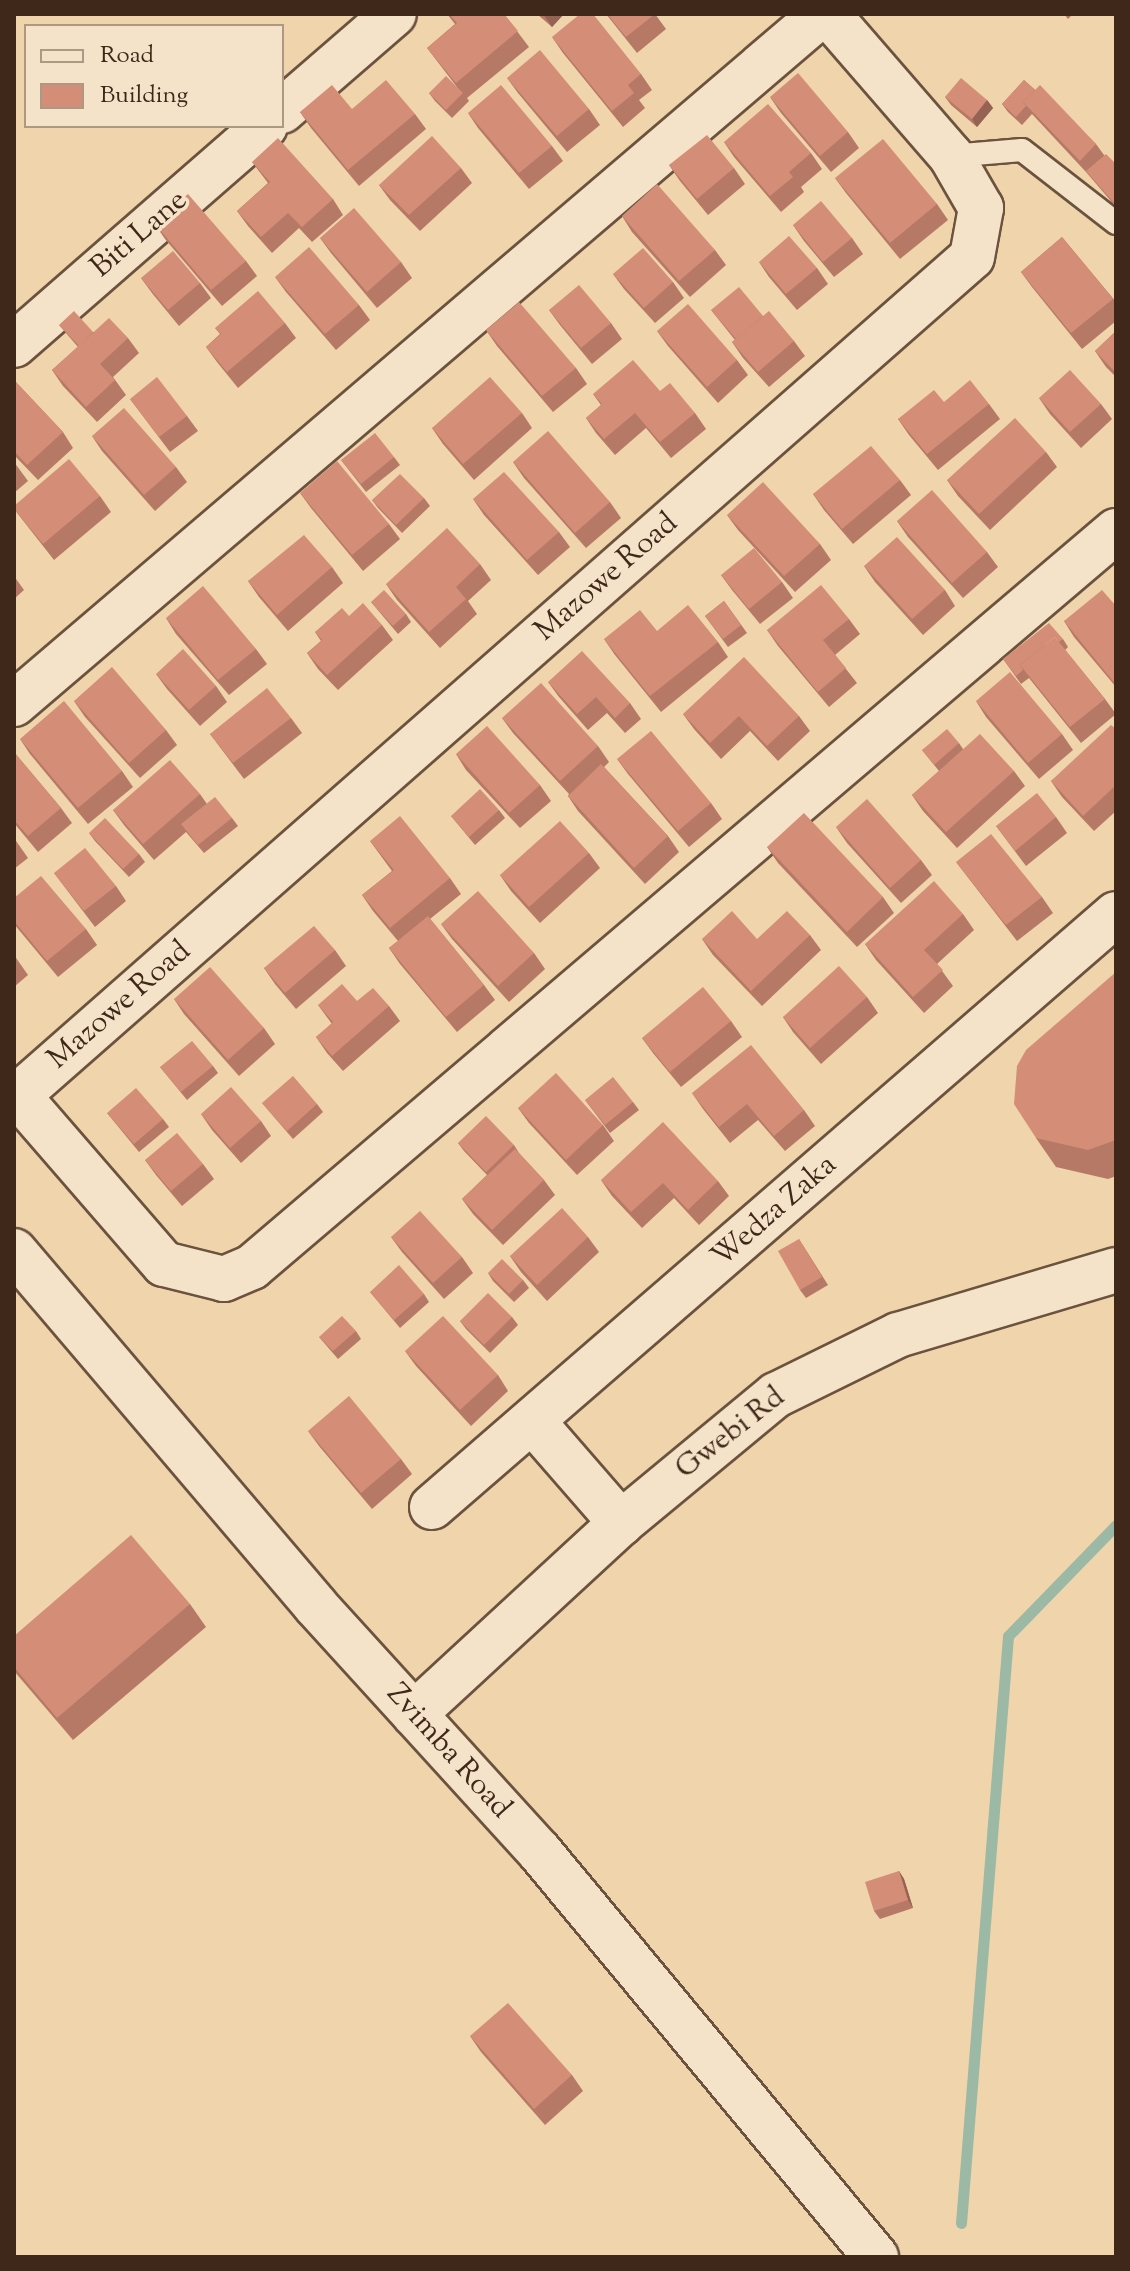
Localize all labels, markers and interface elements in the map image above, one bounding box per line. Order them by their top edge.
legend [24,24,284,128]
text: Road [100,39,154,73]
text: Building [100,79,188,113]
street label: Biti Lane [85,183,195,287]
street label: Mazowe Road [528,506,686,650]
street label: Mazowe Road [41,934,199,1078]
street label: Wedza Zaka [705,1148,845,1276]
street label: Gwebi Rd [669,1380,793,1488]
street label: Zvimba Road [378,1677,518,1827]

